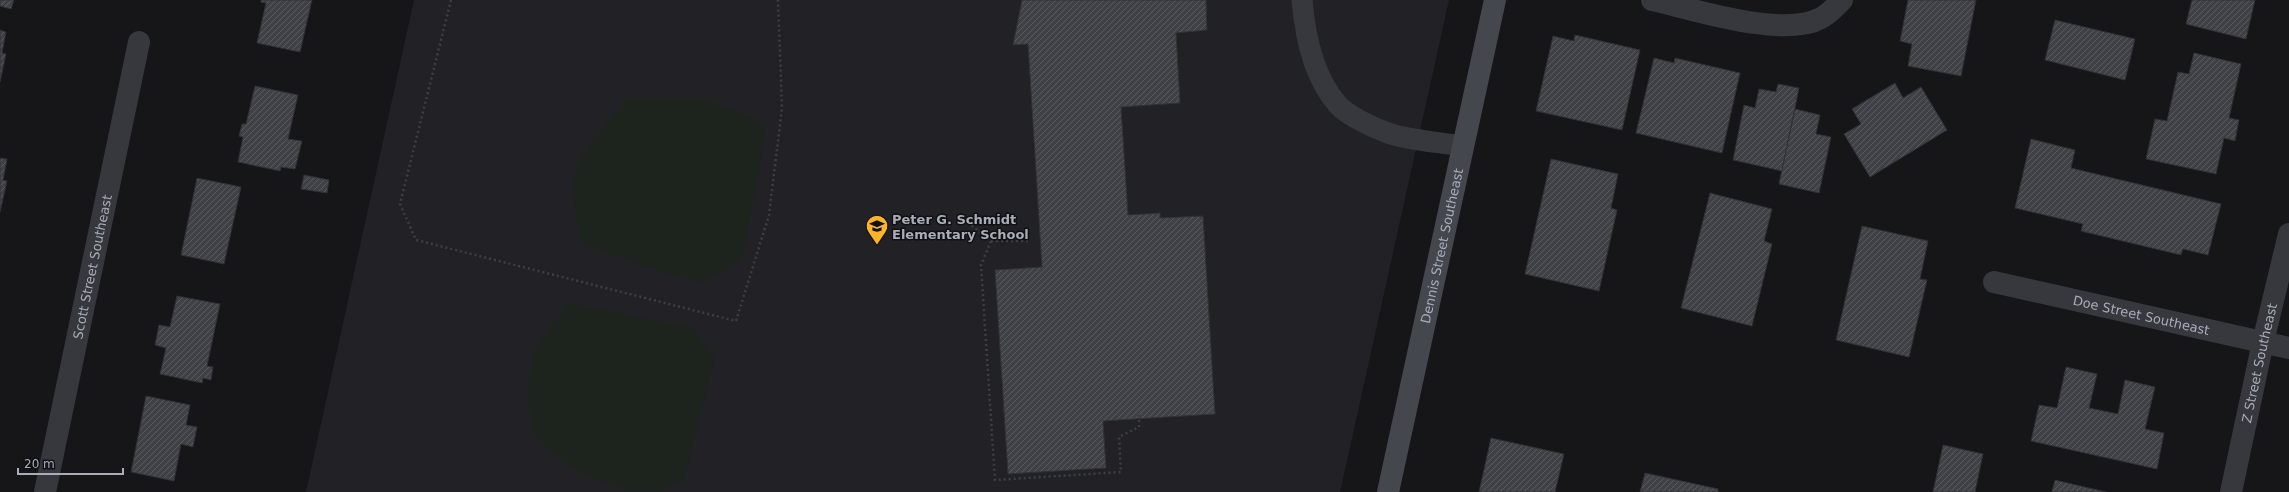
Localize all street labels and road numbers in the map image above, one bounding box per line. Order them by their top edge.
street label: Dennis Street Southeast [1417,167,1466,325]
street label: Scott Street Southeast [70,193,114,340]
street label: Doe Street Southeast [2072,292,2211,338]
street label: Z Street Southeast [2238,302,2280,424]

